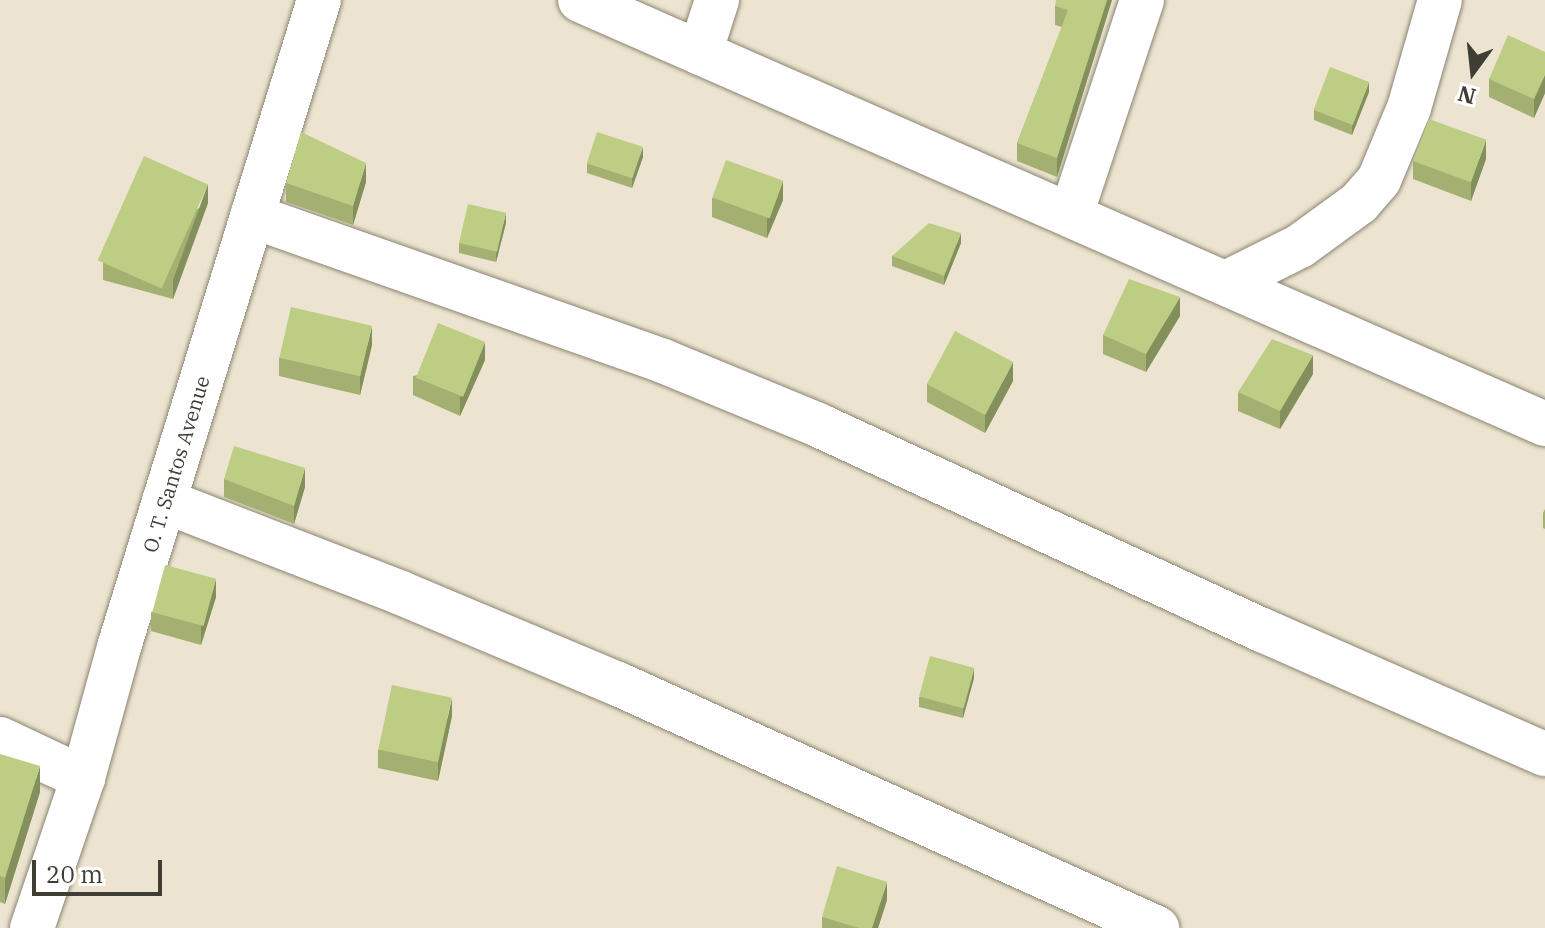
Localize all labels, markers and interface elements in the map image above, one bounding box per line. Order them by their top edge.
north arrow [1433,32,1513,112]
text: N [1454,79,1479,112]
street label: O. T. Santos Avenue [138,373,214,555]
scale bar [36,844,166,894]
text: 20 m [46,858,103,890]

